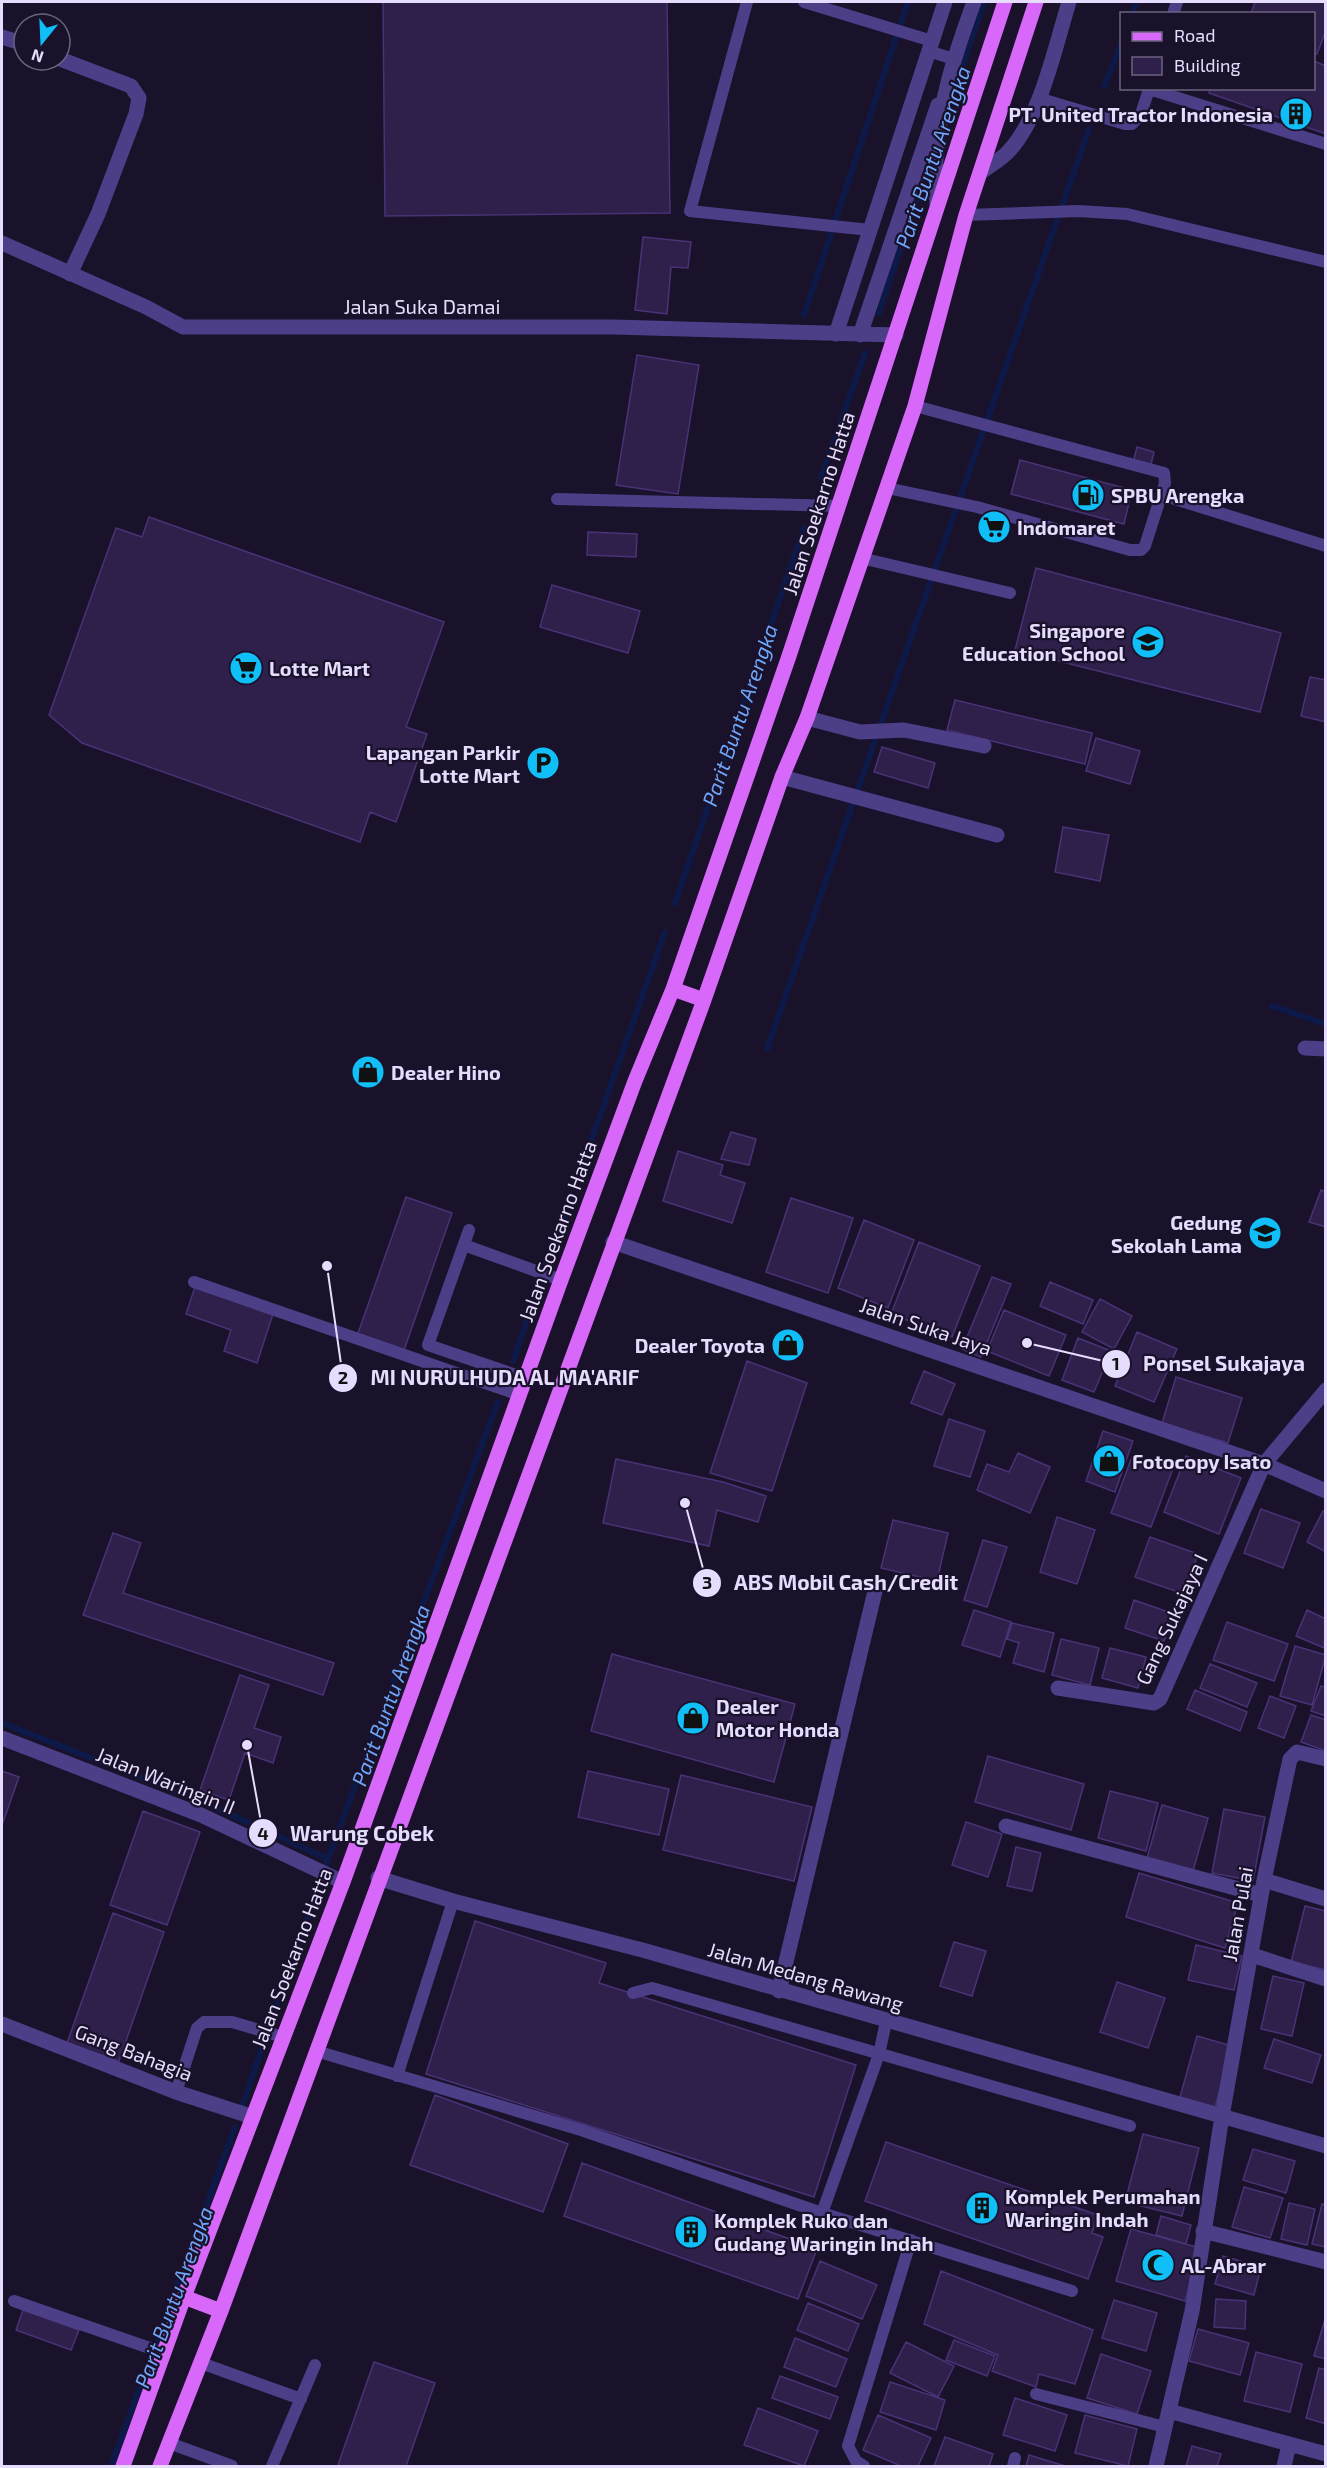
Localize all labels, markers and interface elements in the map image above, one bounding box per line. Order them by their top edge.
north arrow [12,12,72,72]
legend [1120,12,1315,90]
text: Road [1174,24,1215,46]
text: N [29,46,46,68]
text: Building [1174,54,1241,76]
water label: Parit Buntu Arengka [889,63,975,251]
building icon: PT. United Tractor Indonesia [1278,96,1314,132]
place label: PT. United Tractor Indonesia [1008,102,1273,126]
street label: Jalan Suka Damai [344,294,500,318]
street label: Jalan Soekarno Hatta [777,408,859,598]
fuel station icon: SPBU Arengka [1070,477,1106,513]
place label: SPBU Arengka [1111,483,1244,507]
supermarket icon: Indomaret [976,509,1012,545]
place label: Indomaret [1017,515,1115,539]
place label: Singapore Education School [962,618,1125,665]
water label: Parit Buntu Arengka [696,621,782,809]
school or university icon: Singapore Education School [1130,624,1166,660]
supermarket icon: Lotte Mart [228,650,264,686]
place label: Lotte Mart [269,656,370,680]
place label: Lapangan Parkir Lotte Mart [366,740,520,787]
parking icon: Lapangan Parkir Lotte Mart [525,745,561,781]
shop icon: Dealer Hino [350,1054,386,1090]
place label: Dealer Hino [391,1060,501,1084]
street label: Jalan Soekarno Hatta [513,1137,601,1325]
place label: Gedung Sekolah Lama [1111,1210,1242,1257]
school or university icon: Gedung Sekolah Lama [1247,1215,1283,1251]
street label: Jalan Suka Jaya [857,1292,995,1360]
shop icon: Dealer Toyota [770,1327,806,1363]
place label: Dealer Toyota [635,1333,765,1358]
callout: Ponsel Sukajaya [1101,1344,1318,1383]
text: Ponsel Sukajaya [1143,1350,1305,1376]
text: 1 [1112,1352,1120,1374]
callout: MI NURULHUDA AL MA'ARIF [328,1358,652,1397]
text: MI NURULHUDA AL MA'ARIF [370,1364,640,1389]
text: 2 [338,1366,348,1388]
shop icon: Fotocopy Isato [1091,1443,1127,1479]
place label: Fotocopy Isato [1132,1449,1271,1474]
street label: Gang Sukajaya I [1130,1550,1212,1688]
callout: ABS Mobil Cash/Credit [692,1563,971,1602]
text: ABS Mobil Cash/Credit [734,1569,958,1594]
text: 3 [702,1571,712,1593]
water label: Parit Buntu Arengka [346,1601,434,1789]
place label: Dealer Motor Honda [716,1694,840,1741]
shop icon: Dealer Motor Honda [675,1700,711,1736]
street label: Jalan Waringin II [93,1741,239,1819]
callout: Warung Cobek [248,1814,446,1853]
text: Warung Cobek [290,1820,434,1845]
text: 4 [257,1822,269,1844]
street label: Jalan Soekarno Hatta [246,1864,336,2052]
street label: Jalan Pulai [1217,1865,1257,1963]
street label: Jalan Medang Rawang [705,1937,907,2015]
street label: Gang Bahagia [72,2019,196,2085]
place label: Komplek Perumahan Waringin Indah [1005,2184,1200,2231]
building icon: Komplek Perumahan Waringin Indah [964,2190,1000,2226]
water label: Parit Buntu Arengka [129,2203,217,2391]
place label: Komplek Ruko dan Gudang Waringin Indah [714,2208,933,2255]
building icon: Komplek Ruko dan Gudang Waringin Indah [673,2214,709,2250]
mosque icon: AL-Abrar [1140,2247,1176,2283]
place label: AL-Abrar [1181,2253,1266,2277]

